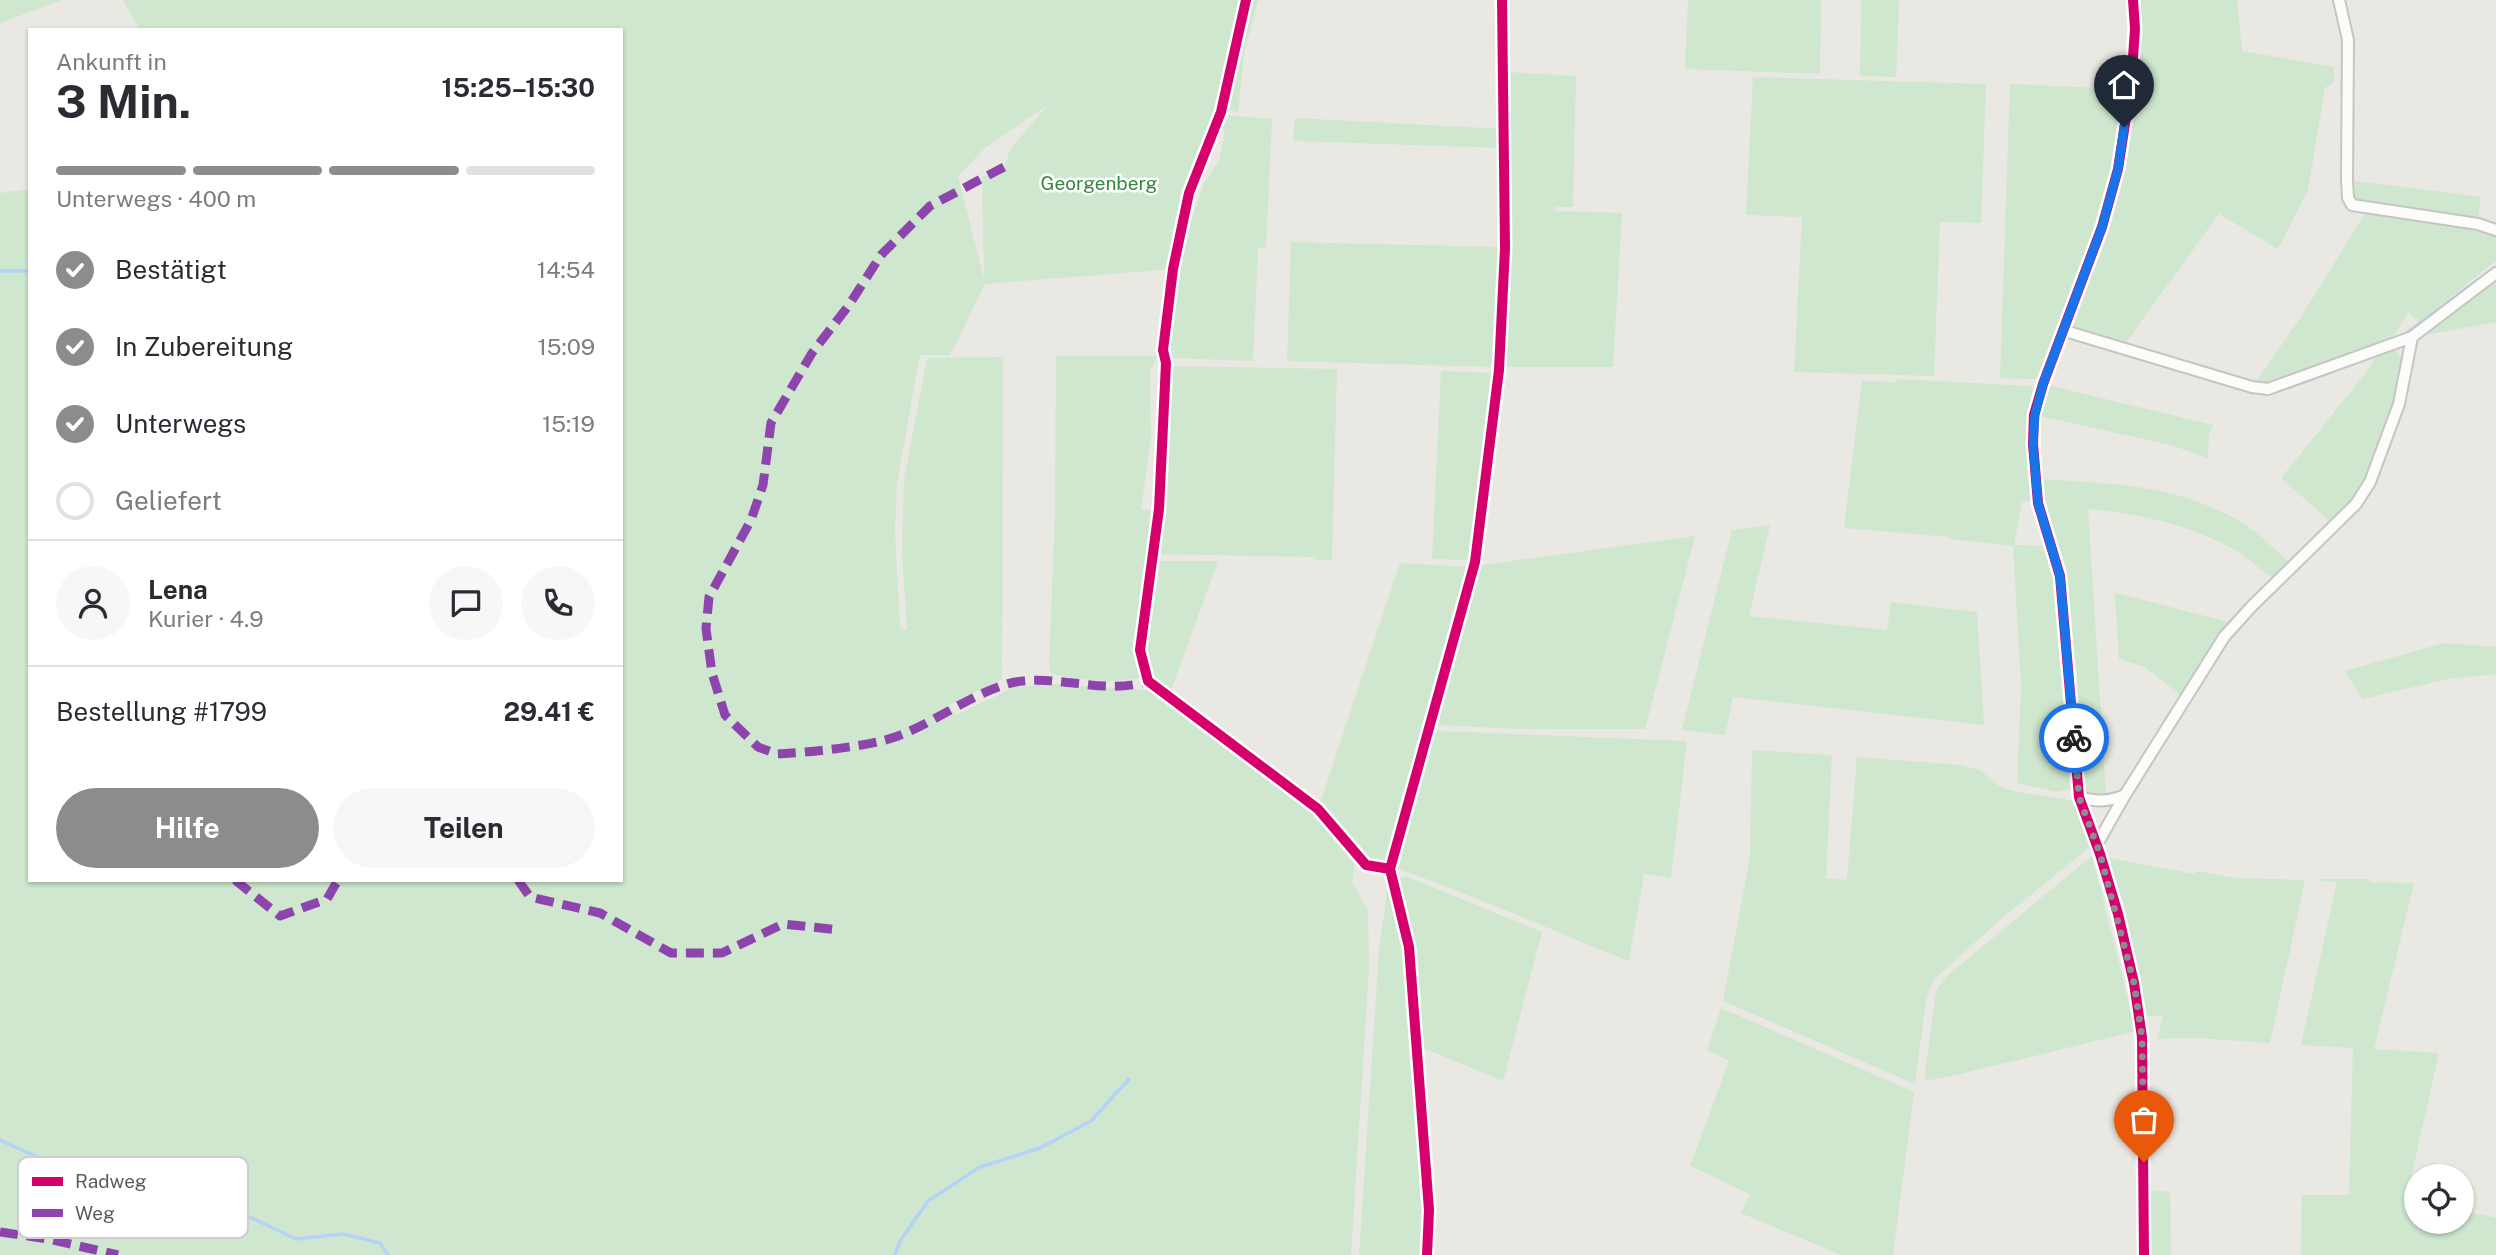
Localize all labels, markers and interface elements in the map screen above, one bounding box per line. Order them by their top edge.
text: Ankunft in [56,48,167,75]
pin [2094,55,2154,127]
icon: home [2105,66,2143,104]
text: 15:25–15:30 [441,72,595,103]
text: 3 Min. [56,74,191,128]
park label: Georgenberg [1041,172,1158,194]
text: Unterwegs · 400 m [56,185,256,212]
icon: check [56,251,94,289]
text: Bestätigt [115,254,227,285]
text: 14:54 [537,256,595,283]
icon: check [56,328,94,366]
text: In Zubereitung [115,331,293,362]
text: 15:09 [537,333,595,360]
icon: check [56,405,94,443]
text: Unterwegs [115,408,246,439]
text: 15:19 [542,410,595,437]
text: Geliefert [115,485,222,516]
button: person [56,566,130,640]
button: chat [429,566,503,640]
button: phone [521,566,595,640]
text: Lena [148,574,208,605]
text: Kurier · 4.9 [148,605,264,632]
text: Bestellung #1799 [56,696,267,727]
text: 29.41 € [503,696,595,727]
courier [2039,703,2109,773]
icon: bike [2055,719,2093,757]
button: Hilfe [56,788,319,868]
button: Teilen [333,788,595,868]
pin [2114,1090,2174,1162]
icon: bag [2125,1101,2163,1139]
legend [18,1157,248,1238]
map controls [2404,1164,2474,1234]
button: locate [2404,1164,2474,1234]
text: Radweg [75,1170,147,1192]
text: Weg [75,1202,115,1224]

